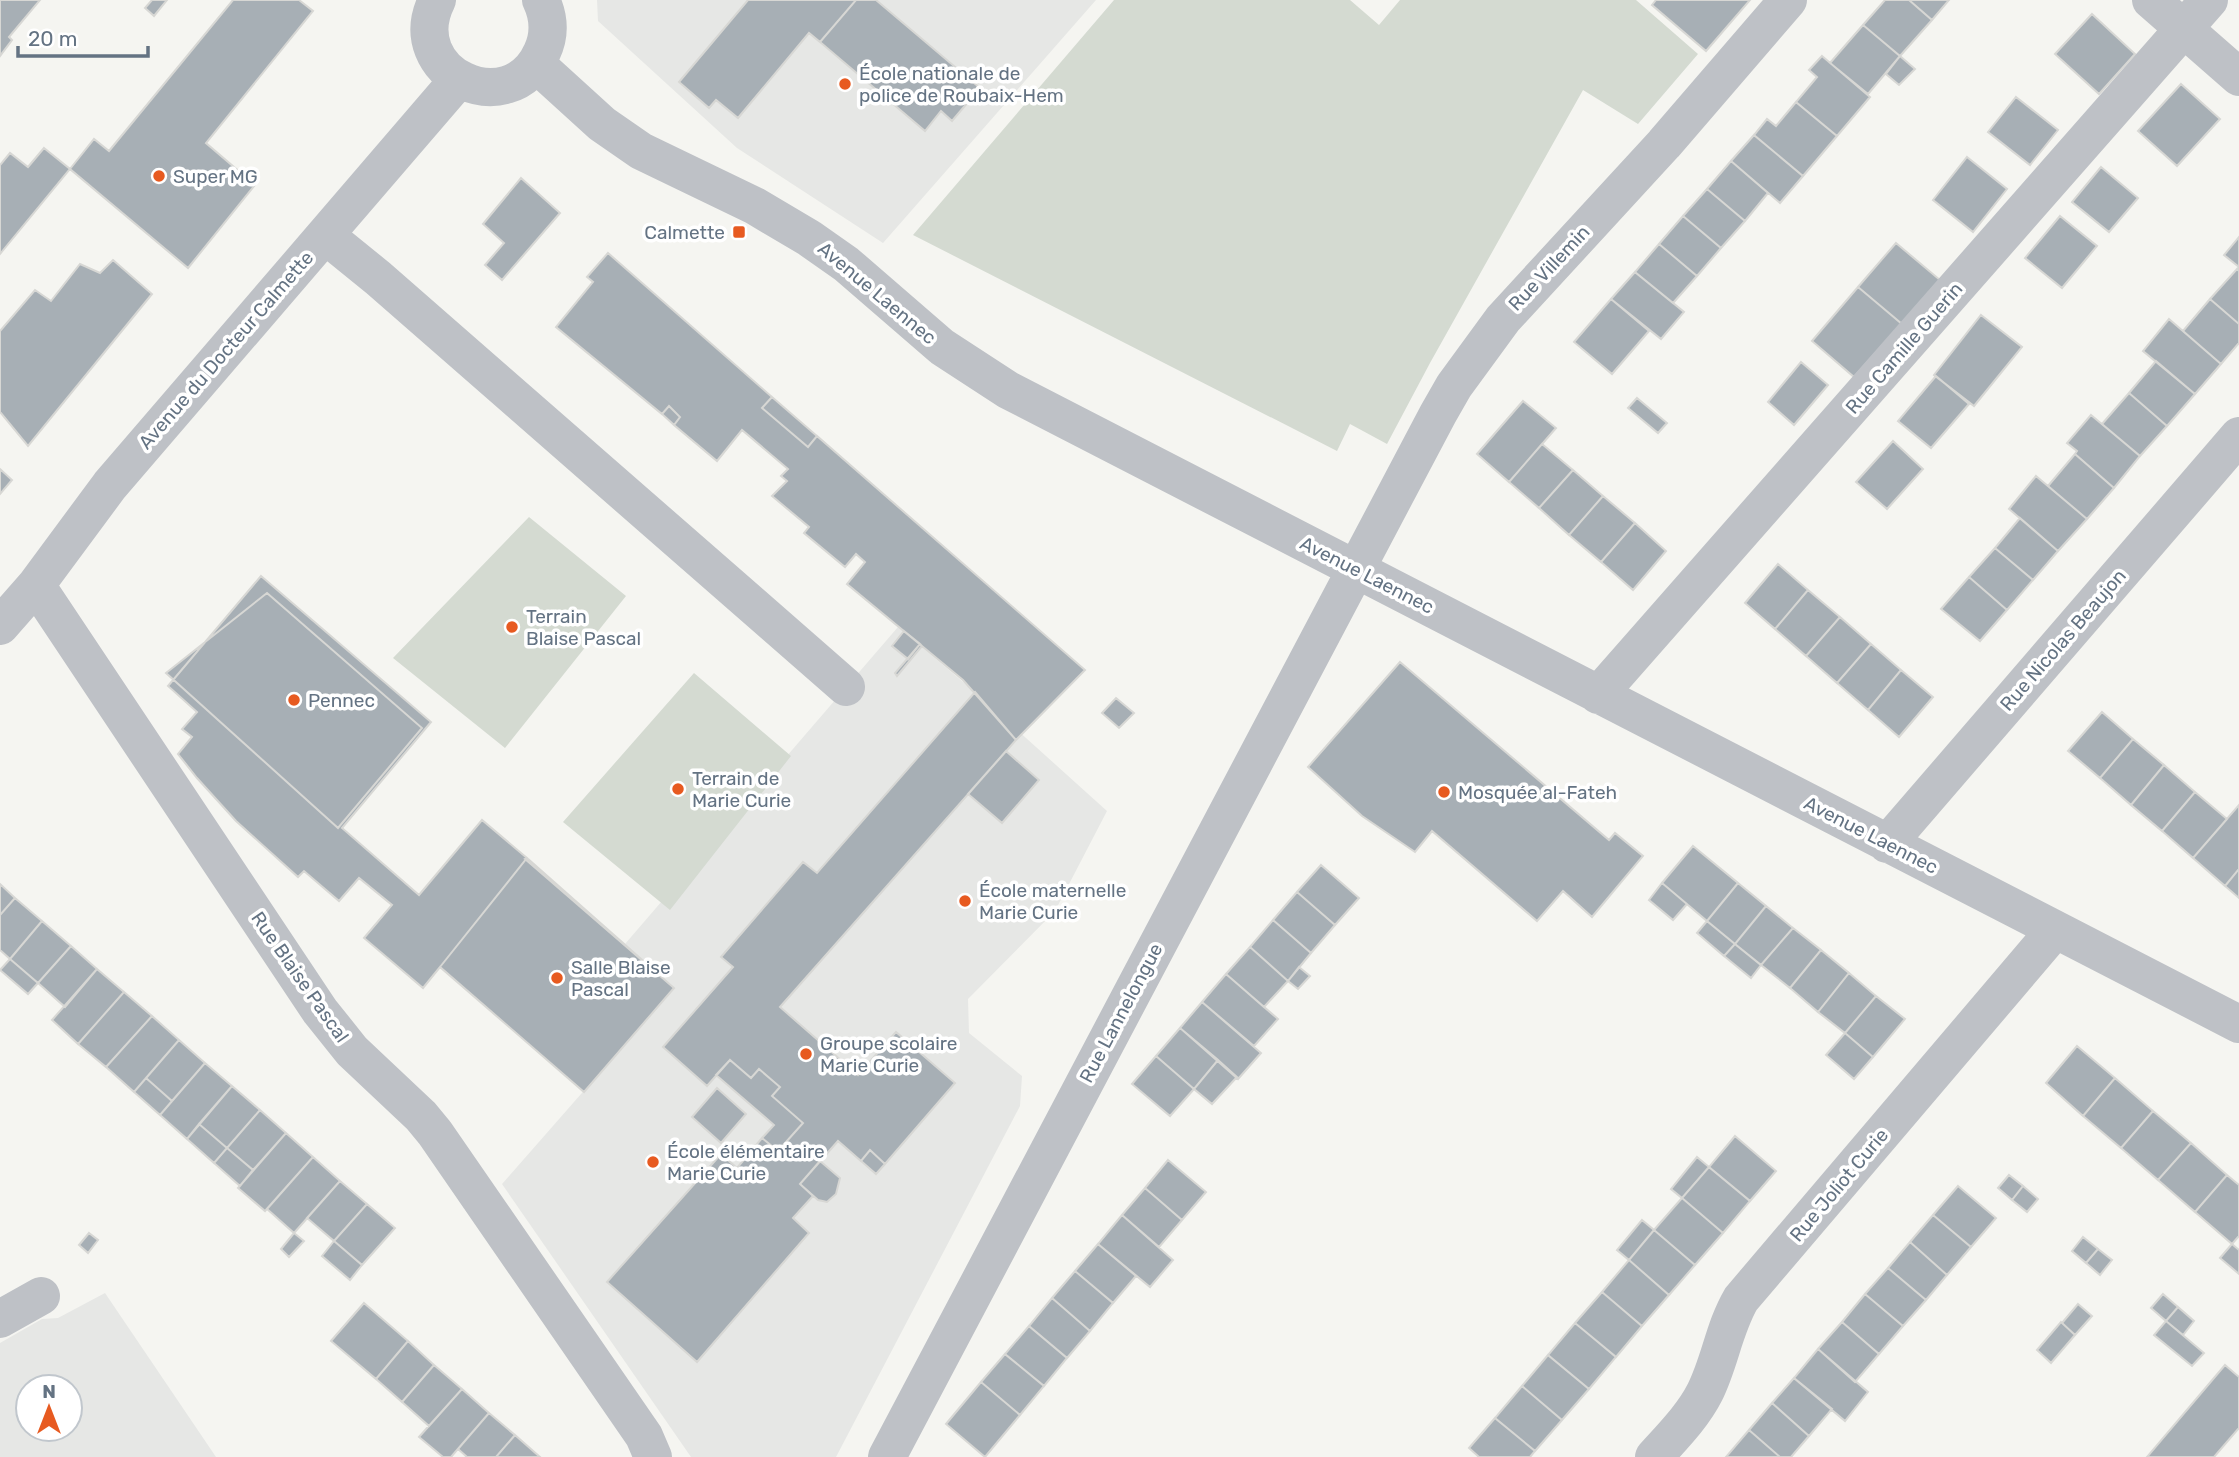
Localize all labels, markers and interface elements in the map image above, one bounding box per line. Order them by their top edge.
scale bar [18,14,147,58]
text: 20 m [28,26,77,51]
place label: École nationale de police de Roubaix-Hem [859,62,1064,107]
marker: École nationale de police de Roubaix-Hem [837,76,853,92]
place label: Super MG [173,165,258,188]
marker: Super MG [151,168,167,184]
street label: Rue Villemin [1504,220,1594,316]
place label: Calmette [644,221,725,244]
marker: Calmette [731,224,747,240]
street label: Avenue Laennec [813,237,941,349]
street label: Avenue du Docteur Calmette [134,246,318,454]
street label: Rue Camille Guerin [1841,278,1967,418]
street label: Avenue Laennec [1296,531,1438,619]
street label: Rue Nicolas Beaujon [1995,564,2131,716]
place label: Terrain Blaise Pascal [526,605,641,650]
marker: Terrain Blaise Pascal [504,619,520,635]
place label: Pennec [308,689,375,712]
marker: Pennec [286,692,302,708]
place label: Terrain de Marie Curie [692,767,791,812]
marker: Terrain de Marie Curie [670,781,686,797]
place label: Mosquée al-Fateh [1458,781,1617,804]
marker: Mosquée al-Fateh [1436,784,1452,800]
street label: Avenue Laennec [1800,791,1942,879]
place label: École maternelle Marie Curie [979,879,1126,924]
marker: École maternelle Marie Curie [957,893,973,909]
street label: Rue Blaise Pascal [246,907,354,1047]
street label: Rue Lannelongue [1075,939,1167,1087]
place label: Salle Blaise Pascal [571,956,671,1001]
marker: Salle Blaise Pascal [549,970,565,986]
place label: Groupe scolaire Marie Curie [820,1032,957,1077]
marker: Groupe scolaire Marie Curie [798,1046,814,1062]
street label: Rue Joliot Curie [1785,1124,1893,1246]
place label: École élémentaire Marie Curie [667,1140,825,1185]
marker: École élémentaire Marie Curie [645,1154,661,1170]
north arrow [14,1373,84,1443]
text: N [42,1380,56,1403]

